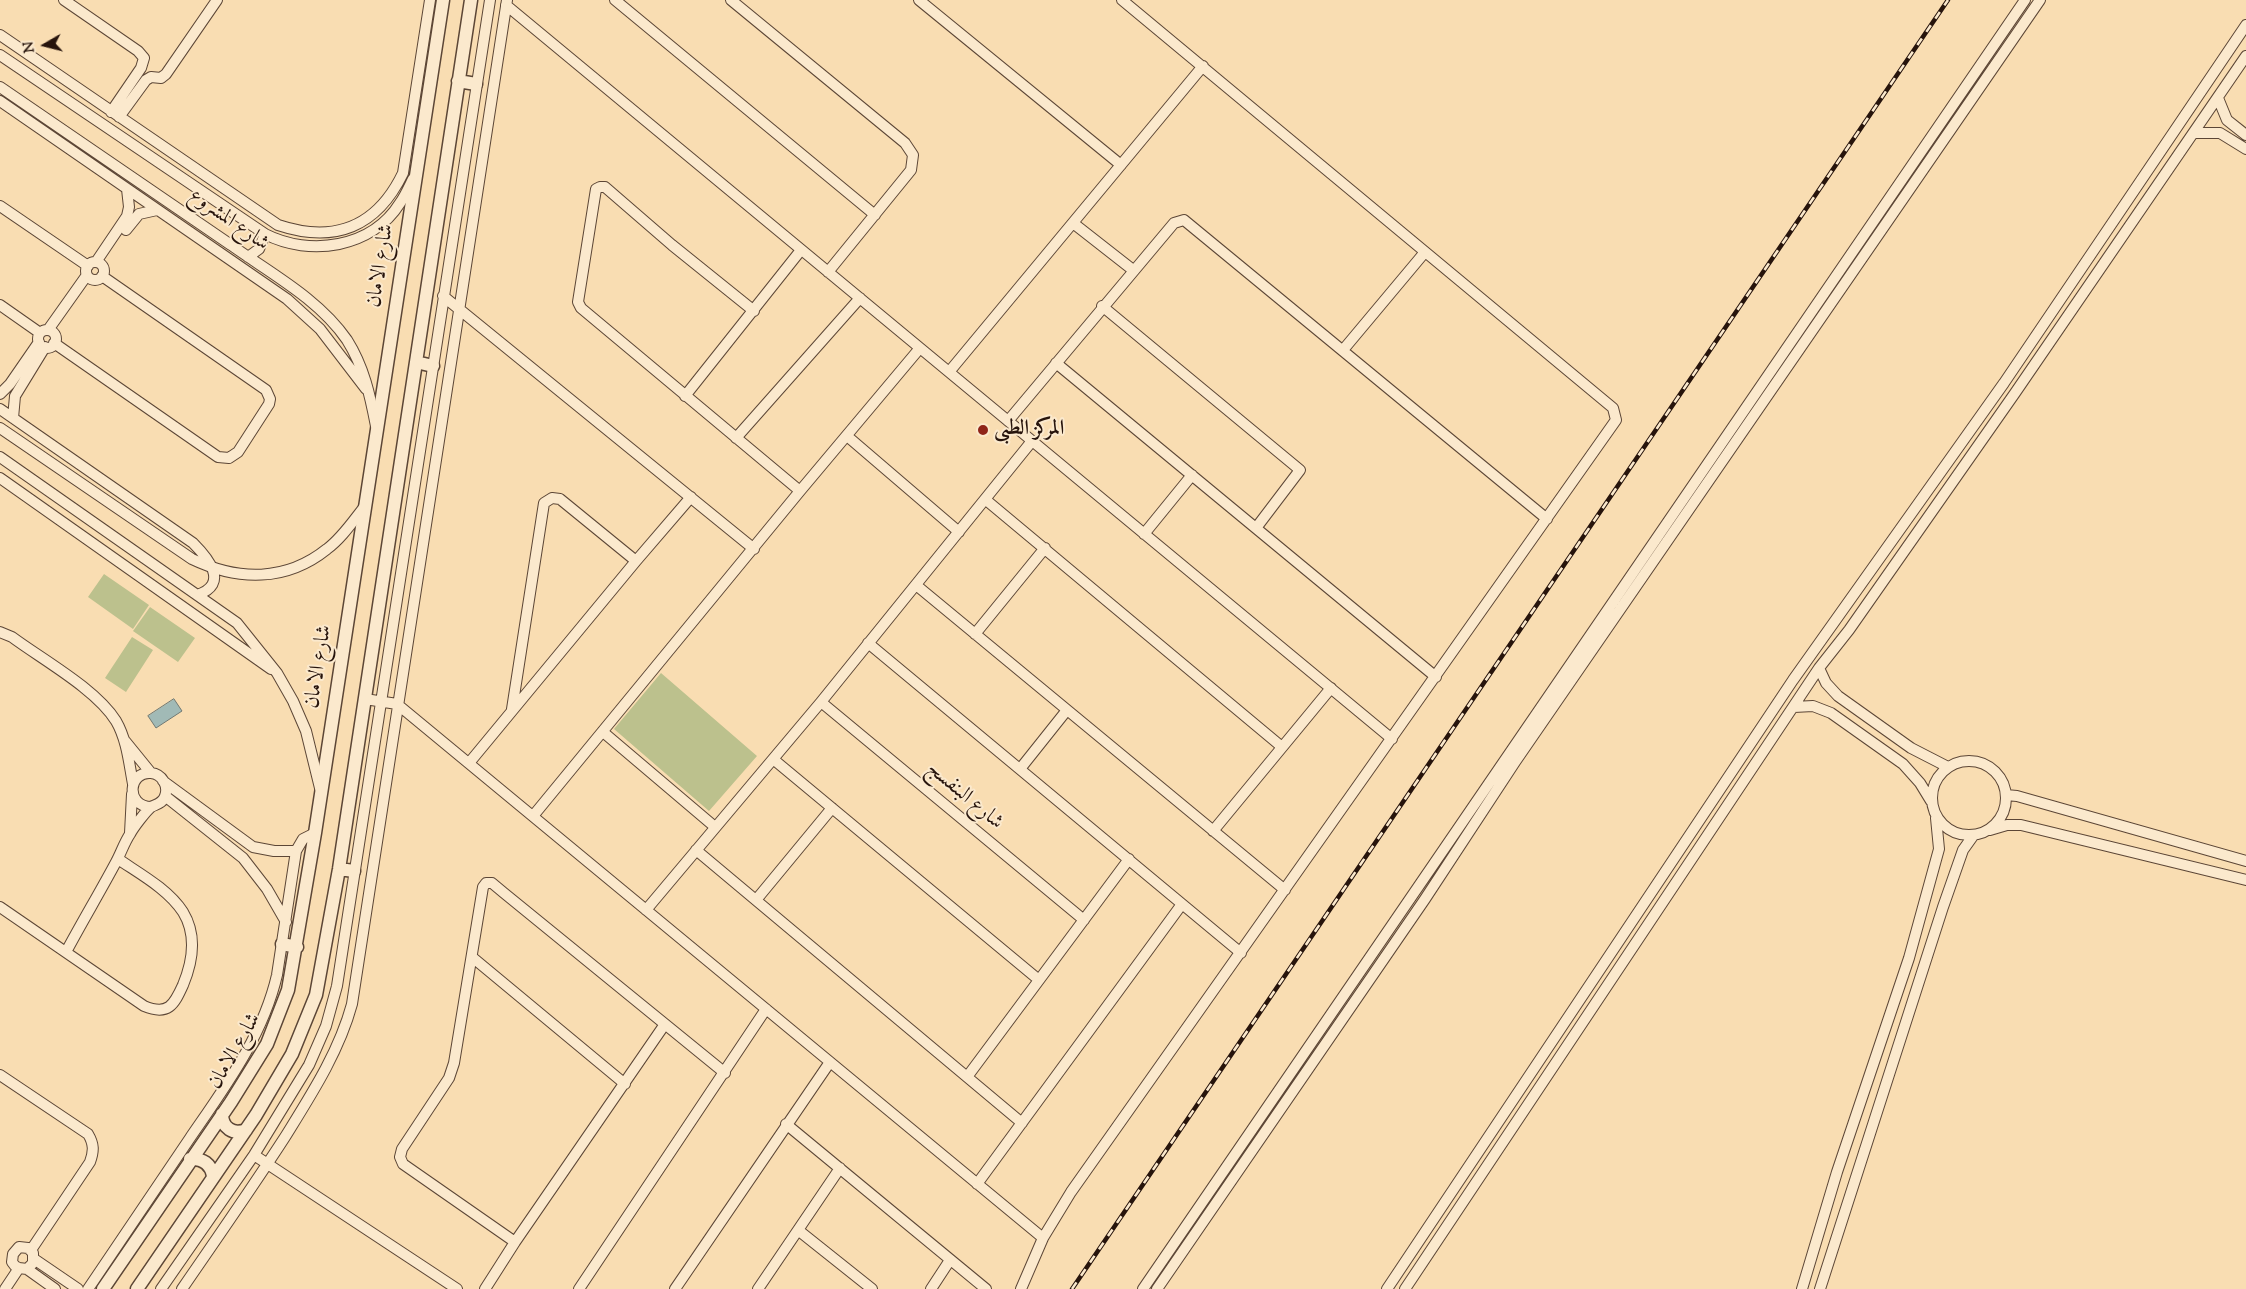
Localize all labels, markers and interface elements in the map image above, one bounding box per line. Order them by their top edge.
north arrow [20,20,70,70]
text: N [19,40,41,54]
street label: شارع المشروع [183,184,273,258]
street label: شارع الامان [363,223,401,309]
place label: المركز الطبى [994,417,1064,443]
marker: المركز الطبى [976,423,990,437]
street label: شارع الامان [301,624,339,710]
street label: شارع البنفسج [920,758,1008,836]
street label: شارع الامان [204,1009,268,1095]

